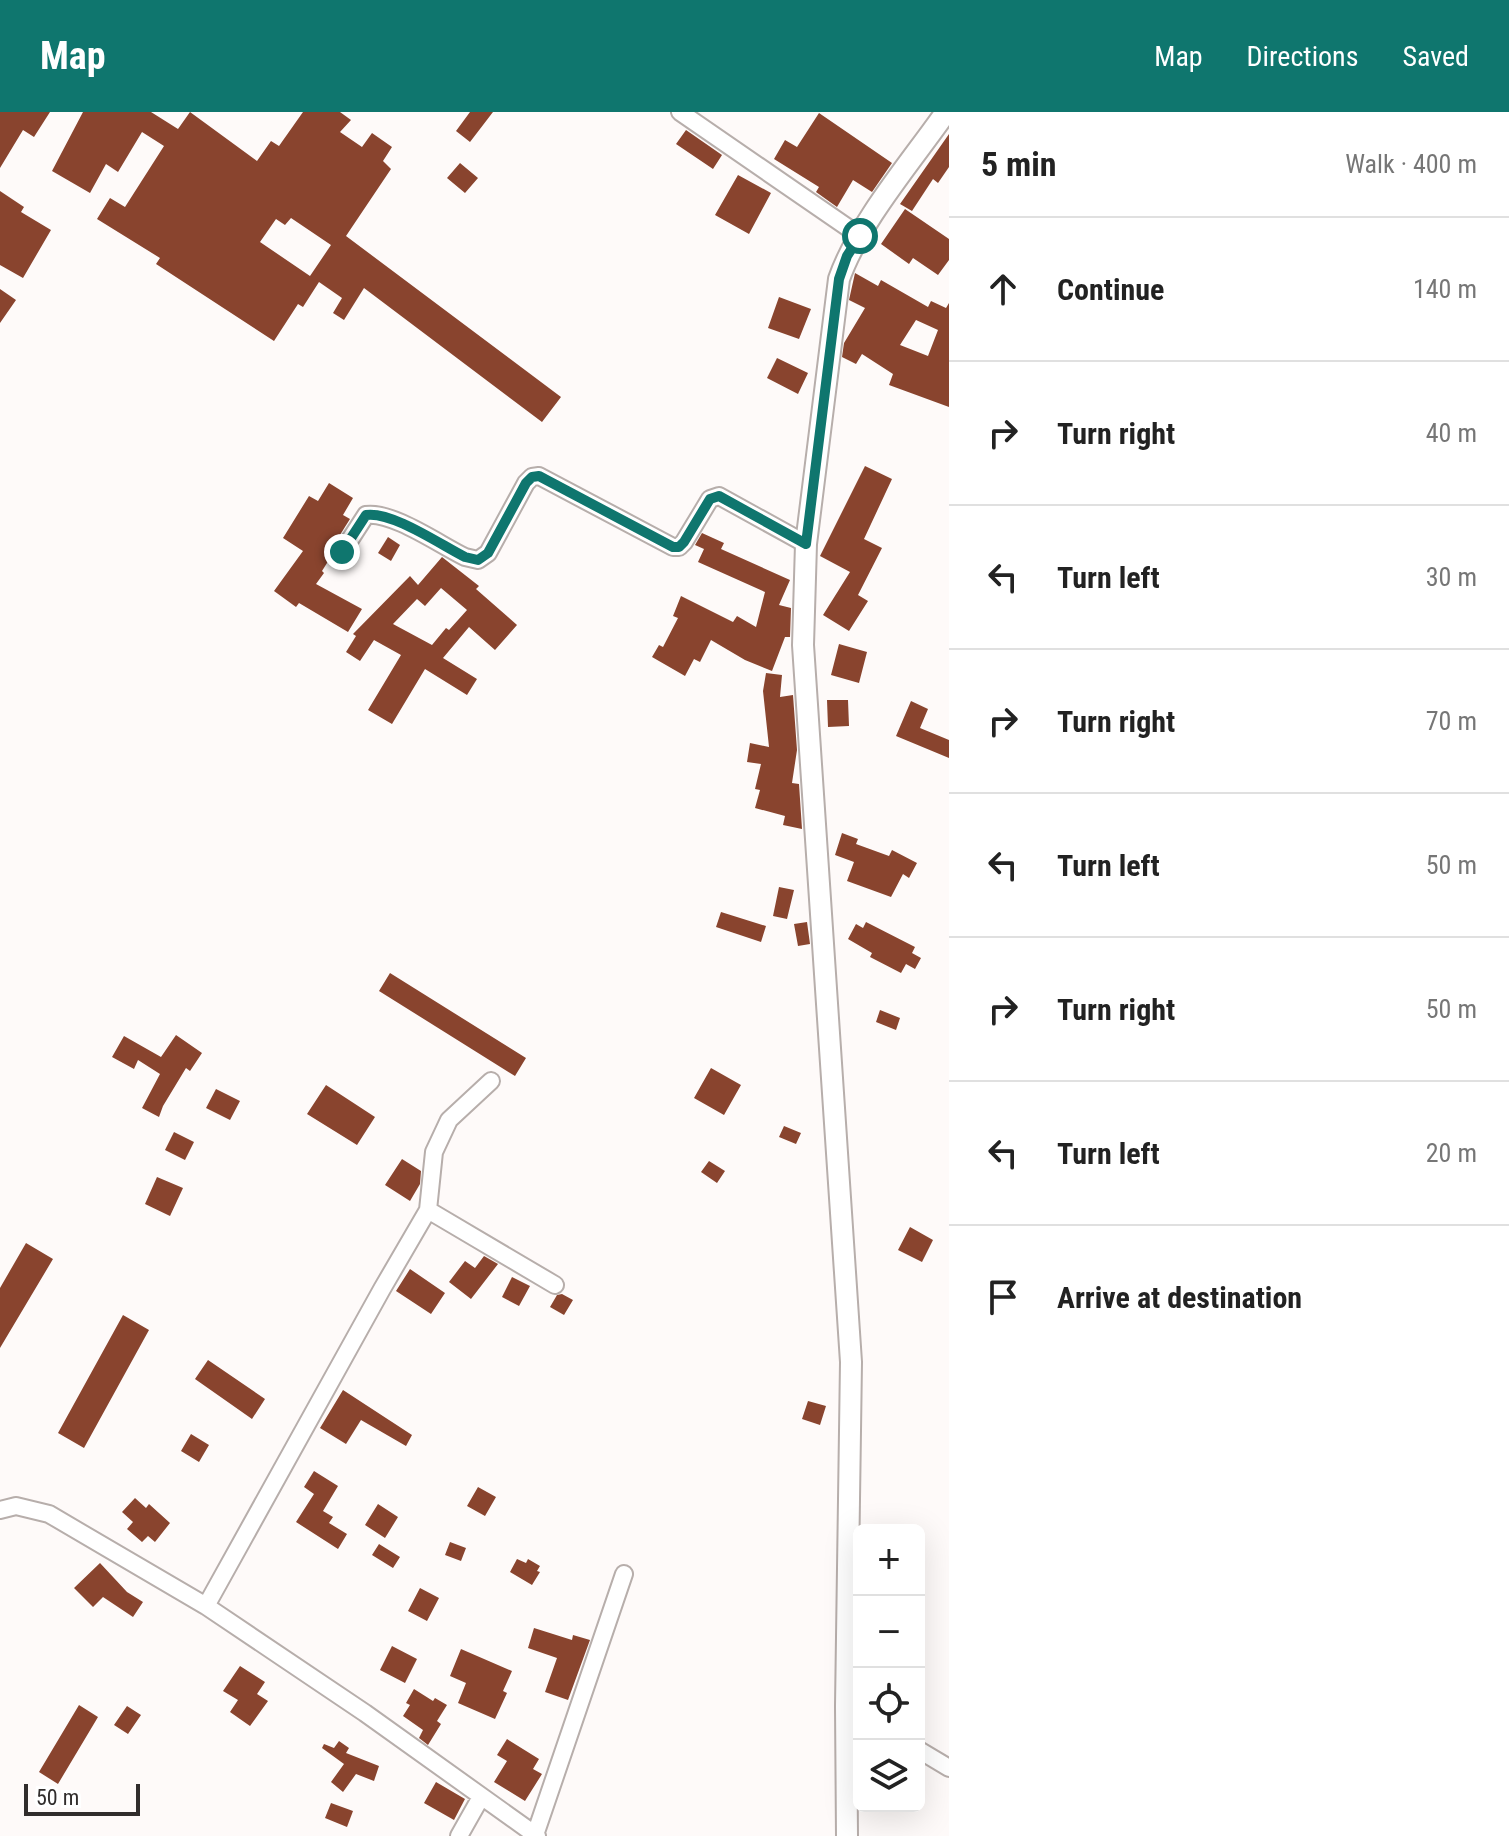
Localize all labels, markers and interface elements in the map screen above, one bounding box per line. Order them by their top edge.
text: Map [40,34,106,78]
text: Map [1154,40,1203,73]
text: Directions [1247,40,1358,73]
text: Saved [1402,40,1469,73]
text: 5 min [981,144,1057,184]
text: Walk · 400 m [1345,149,1477,179]
route start [842,218,878,254]
icon: ahead [981,267,1025,311]
text: Continue [1057,272,1164,307]
text: 140 m [1413,274,1477,304]
icon: right [981,411,1025,455]
text: Turn right [1057,416,1175,451]
text: 40 m [1426,418,1477,448]
route end [324,534,360,570]
icon: left [981,555,1025,599]
text: Turn left [1057,560,1160,595]
text: 30 m [1426,562,1477,592]
icon: right [981,699,1025,743]
text: Turn right [1057,704,1175,739]
text: 70 m [1426,706,1477,736]
icon: left [981,843,1025,887]
text: Turn left [1057,848,1160,883]
text: 50 m [1426,850,1477,880]
icon: right [981,987,1025,1031]
text: Turn right [1057,992,1175,1027]
text: 50 m [1426,994,1477,1024]
icon: left [981,1131,1025,1175]
text: Turn left [1057,1136,1160,1171]
text: 20 m [1426,1138,1477,1168]
icon: arrive [981,1275,1025,1319]
text: Arrive at destination [1057,1280,1302,1315]
map controls [853,1524,925,1812]
button: + [853,1524,925,1596]
button: − [853,1596,925,1668]
button: locate [853,1668,925,1740]
button: layers [853,1740,925,1812]
scale bar [24,1780,140,1816]
text: 50 m [36,1785,79,1810]

